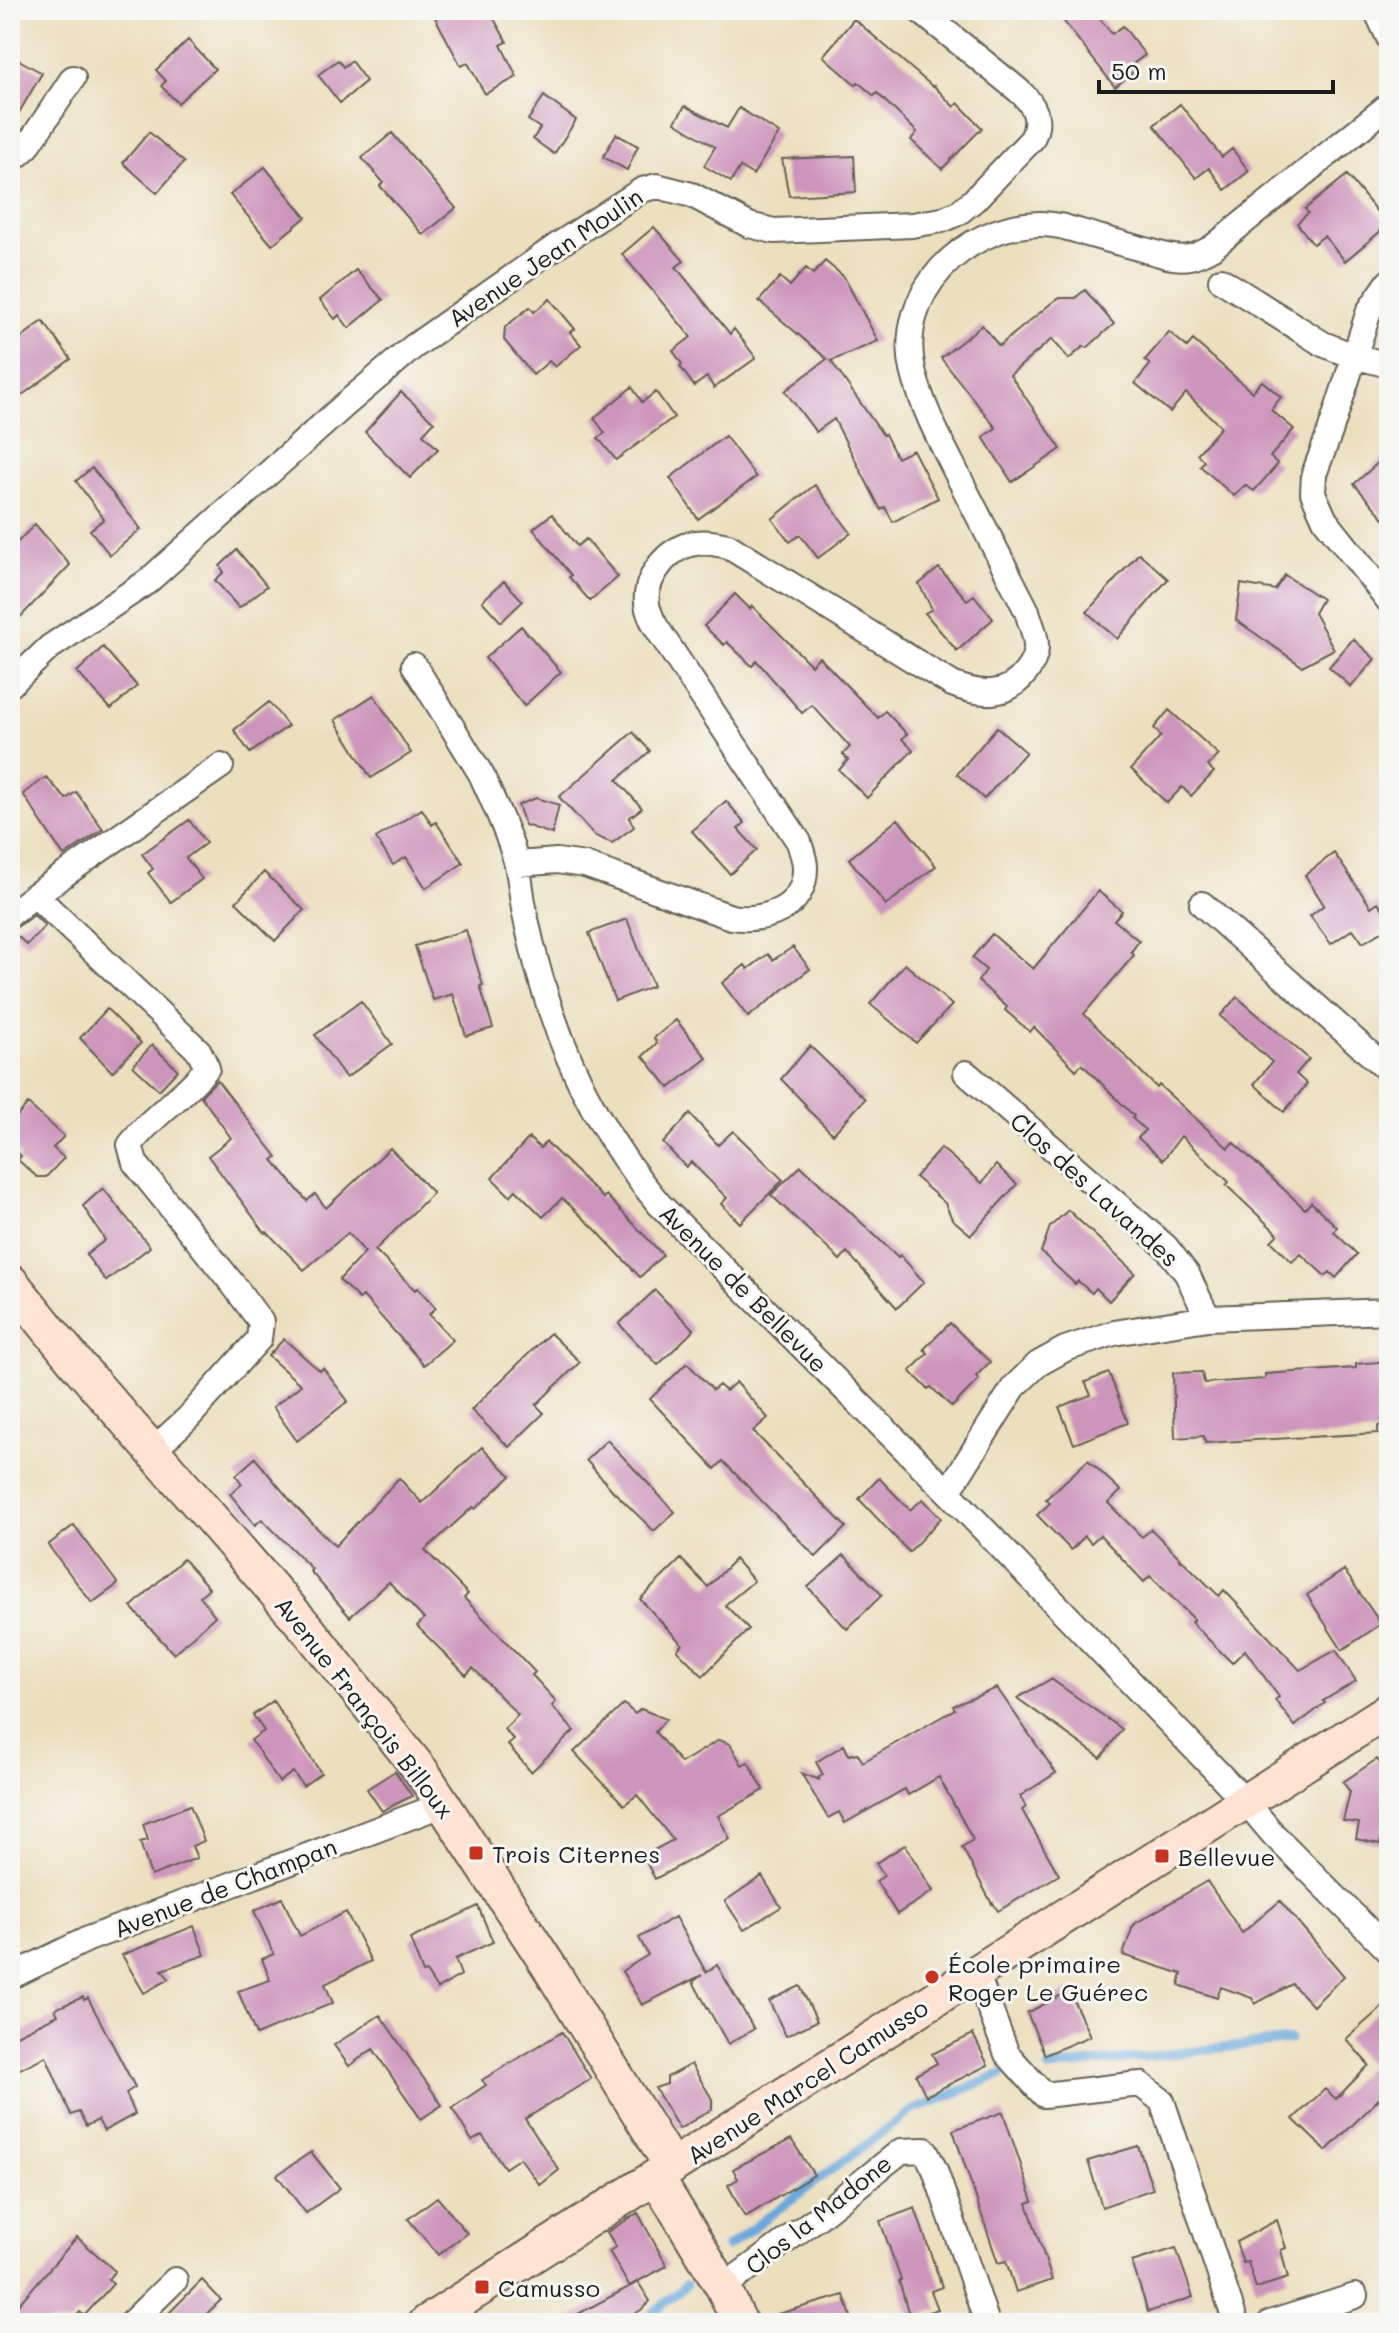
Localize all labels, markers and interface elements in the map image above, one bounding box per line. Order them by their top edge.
scale bar [1099,44,1333,94]
text: 50 m [1111,55,1167,86]
street label: Avenue Jean Moulin [442,180,648,334]
street label: Clos des Lavandes [1004,1105,1186,1273]
street label: Avenue de Bellevue [653,1197,835,1379]
street label: Avenue François Billoux [269,1590,461,1824]
street label: Avenue de Champan [109,1830,341,1944]
place label: Trois Citernes [492,1838,660,1869]
place label: Bellevue [1178,1841,1275,1872]
marker: Trois Citernes [467,1844,485,1862]
marker: Bellevue [1153,1847,1171,1865]
place label: École primaire Roger Le Guérec [948,1948,1148,2007]
marker: École primaire Roger Le Guérec [923,1968,941,1986]
street label: Avenue Marcel Camusso [681,1991,933,2171]
street label: Clos la Madone [739,2147,897,2281]
place label: Camusso [498,2272,600,2303]
marker: Camusso [473,2278,491,2296]

